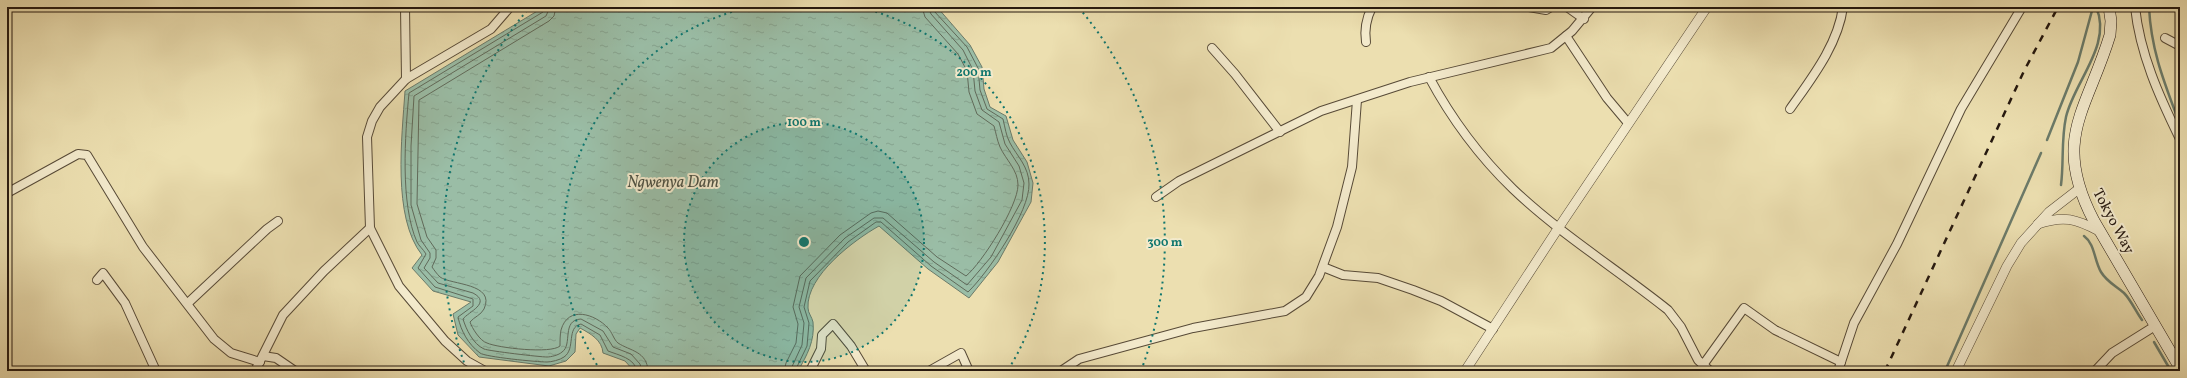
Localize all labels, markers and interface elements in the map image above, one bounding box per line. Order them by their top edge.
text: 200 m [956,65,992,81]
text: 100 m [787,115,821,131]
water label: Ngwenya Dam [627,172,719,194]
street label: Tokyo Way [2087,185,2139,258]
centre of rings [797,235,811,249]
text: 300 m [1148,235,1183,251]

